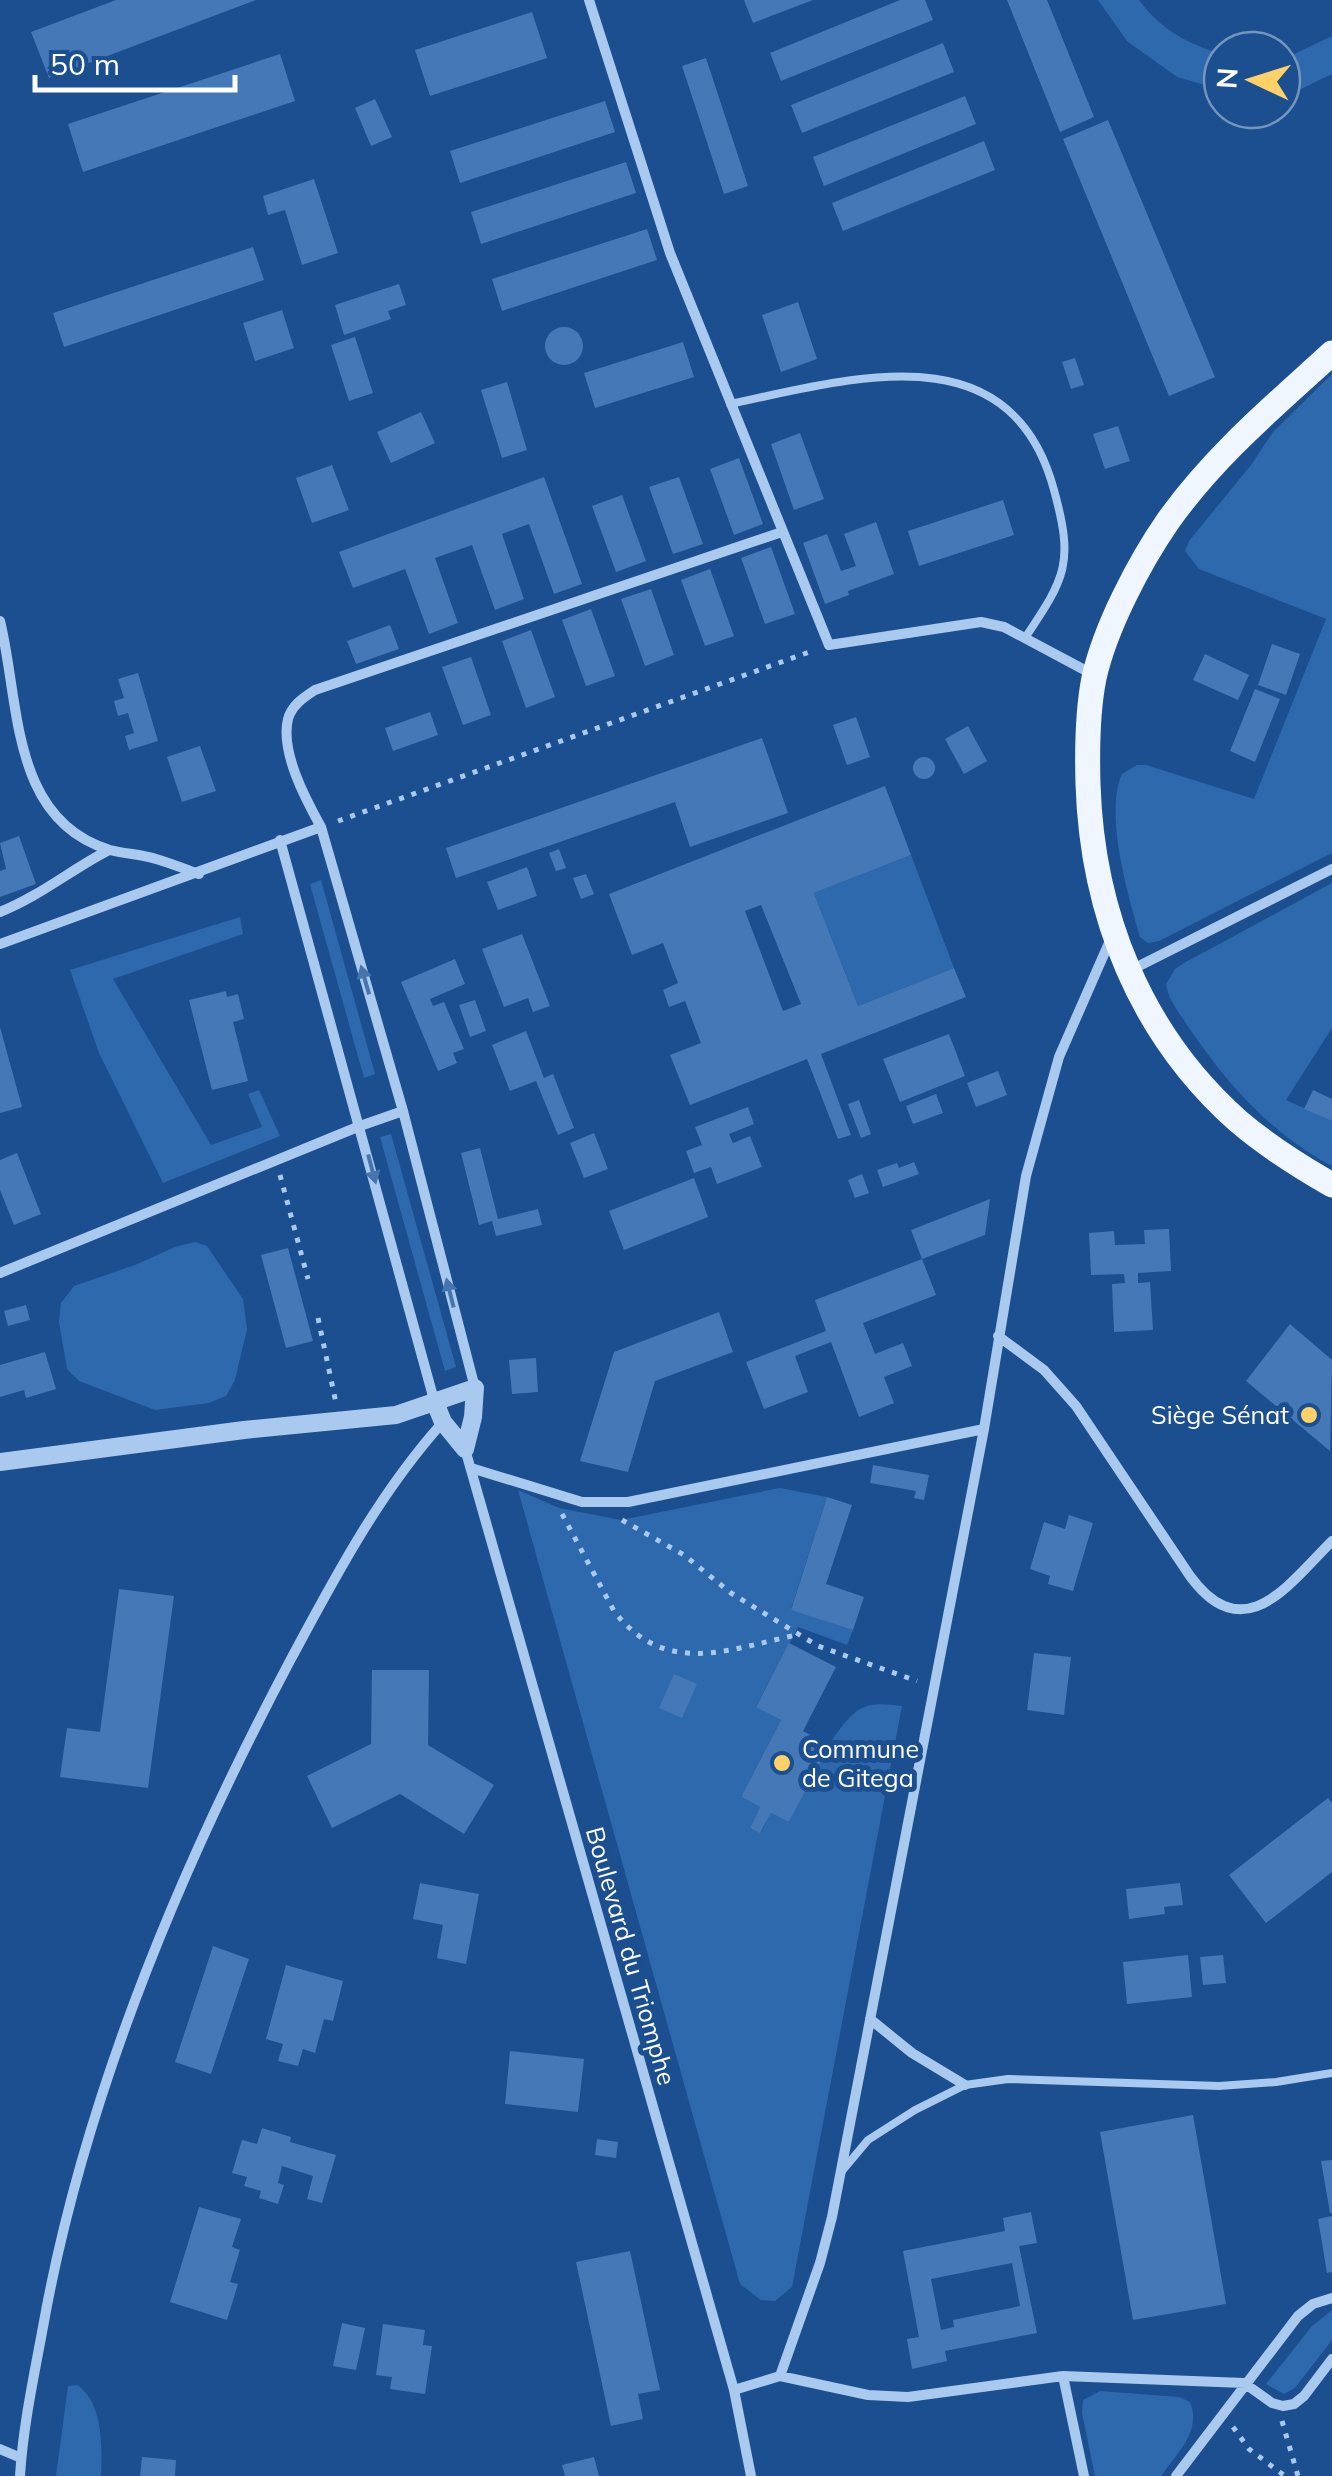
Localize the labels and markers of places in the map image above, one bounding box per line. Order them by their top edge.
place label: Siège Sénat [1151,1399,1289,1430]
marker: Siège Sénat [1298,1404,1320,1426]
place label: Commune de Gitega [802,1733,919,1793]
marker: Commune de Gitega [771,1752,793,1774]

